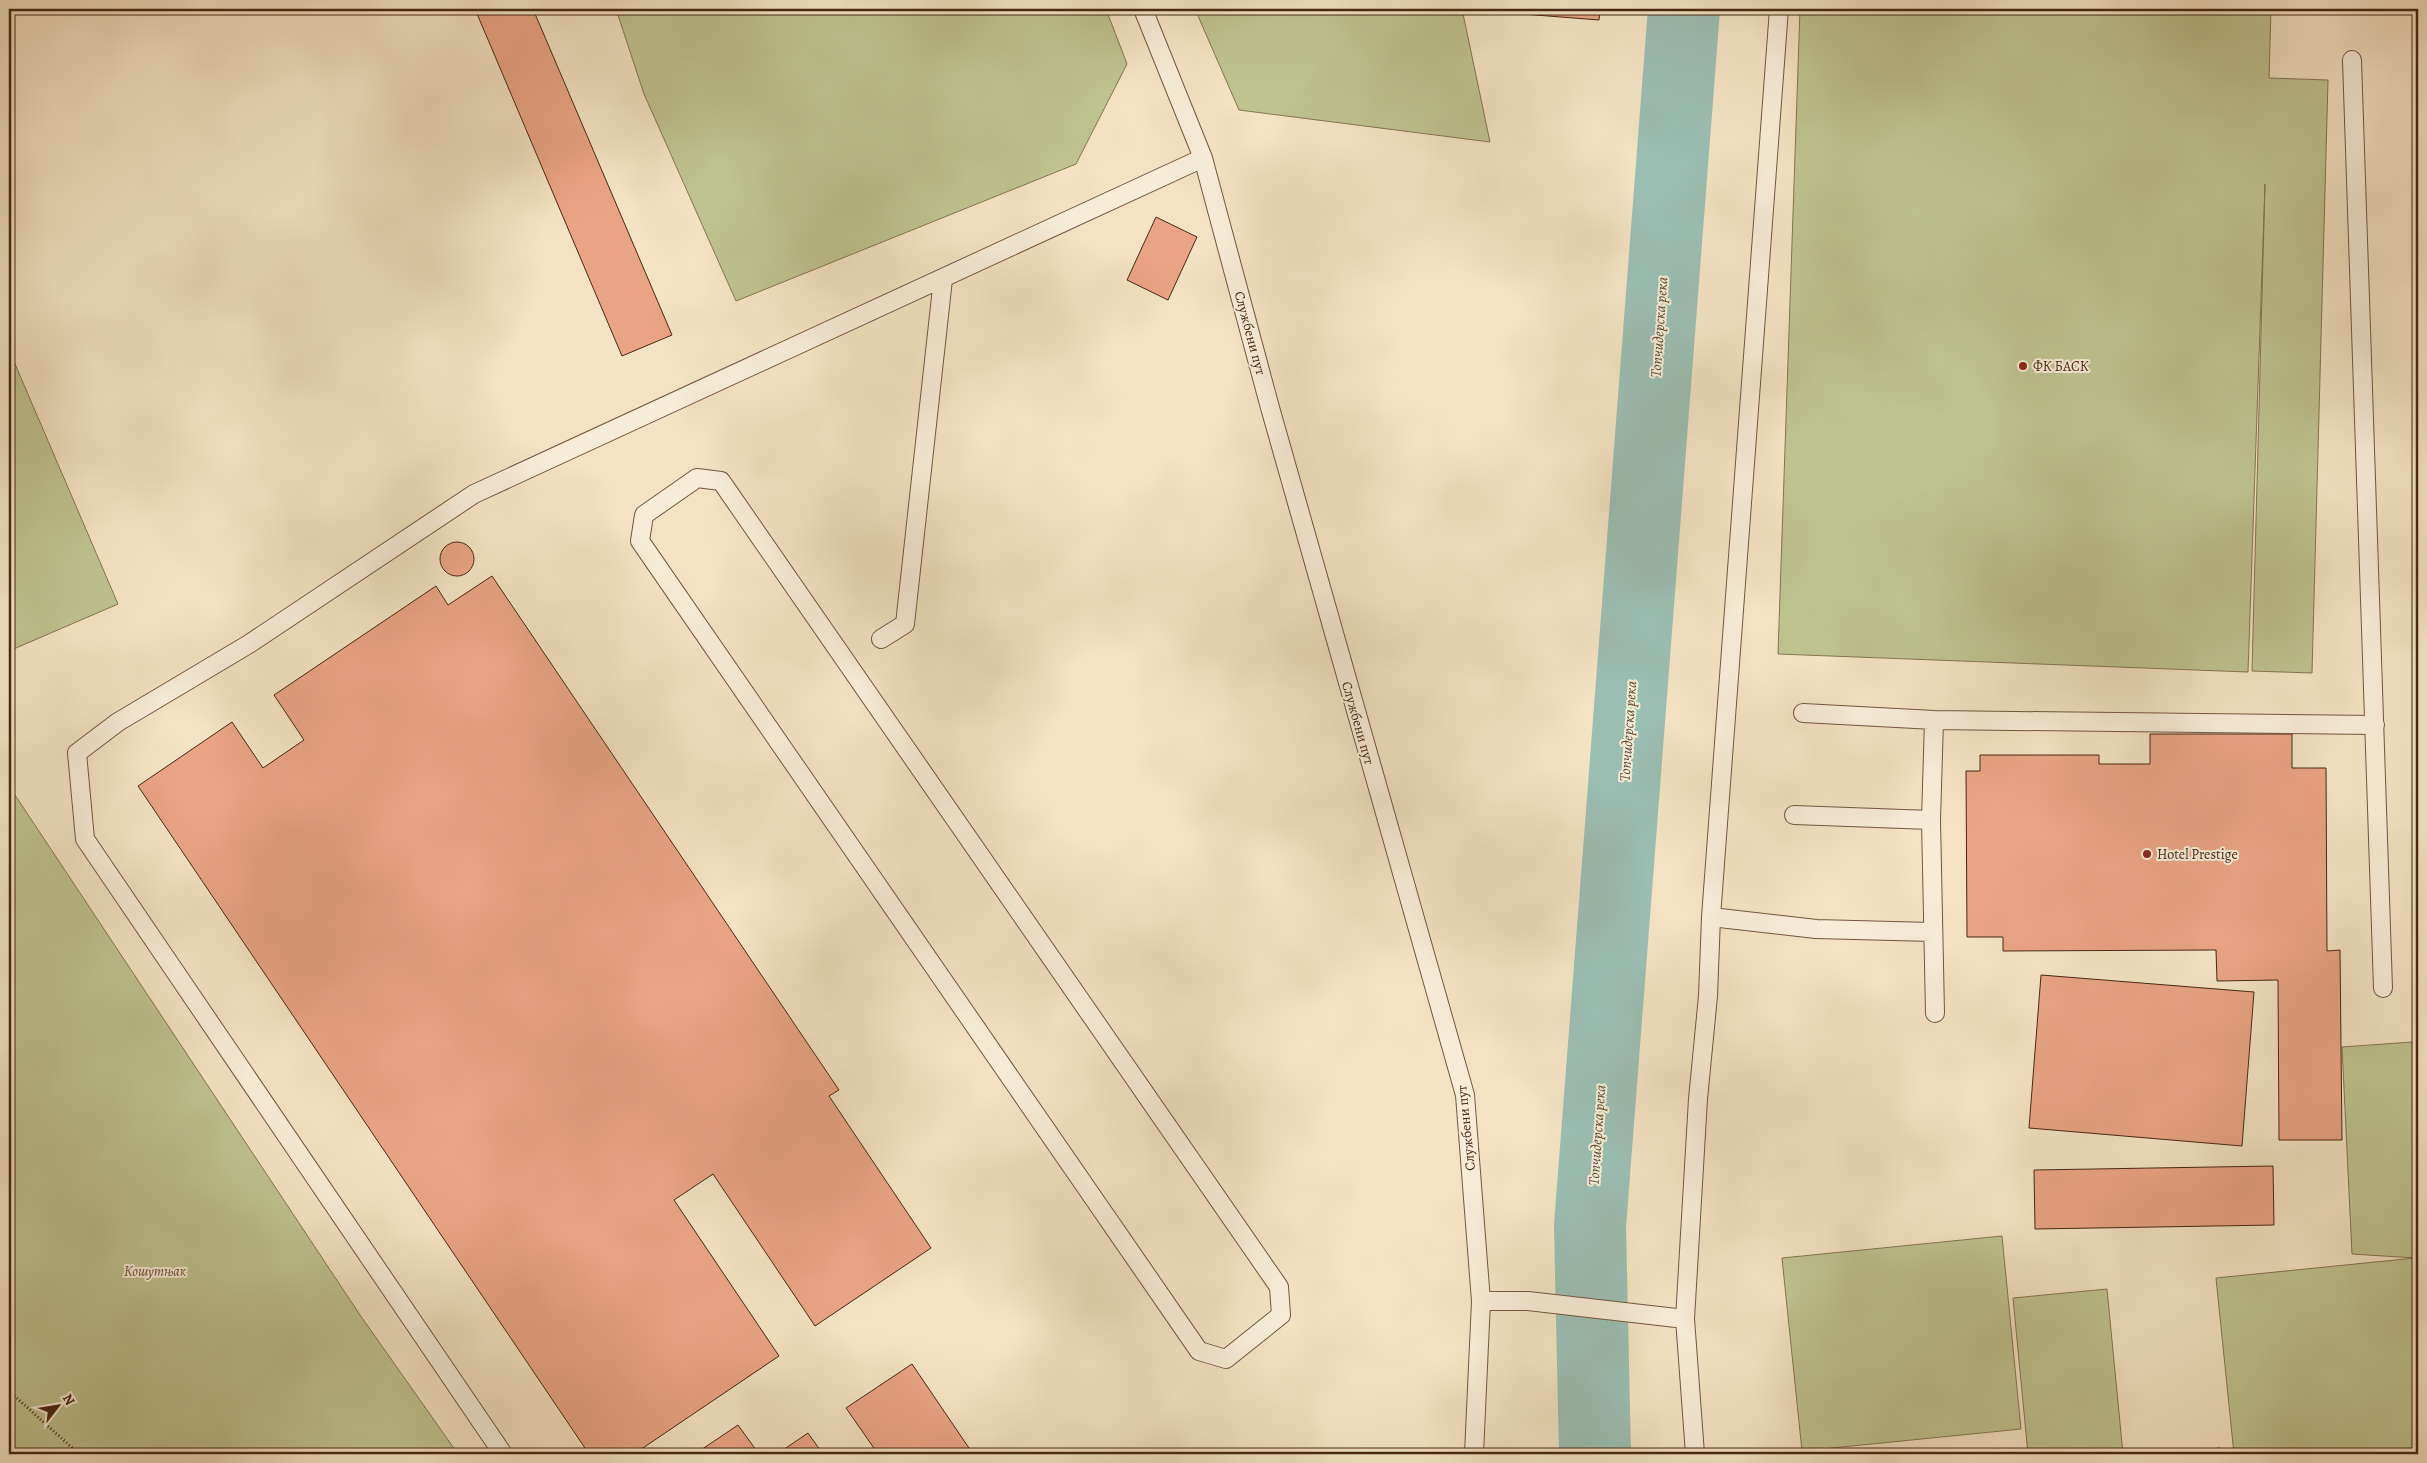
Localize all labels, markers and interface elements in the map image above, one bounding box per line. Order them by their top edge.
water label: Топчидерска река [1645,276,1673,378]
street label: Службени пут [1230,289,1270,377]
place label: ФК БАСК [2033,357,2089,376]
marker: ФК БАСК [2017,360,2029,372]
street label: Службени пут [1337,679,1379,767]
water label: Топчидерска река [1614,680,1642,782]
place label: Hotel Prestige [2157,845,2238,864]
marker: Hotel Prestige [2141,848,2153,860]
street label: Службени пут [1452,1084,1480,1172]
water label: Топчидерска река [1583,1084,1611,1186]
park label: Кошутњак [124,1262,186,1281]
north arrow [32,1380,82,1430]
text: N [58,1390,79,1409]

